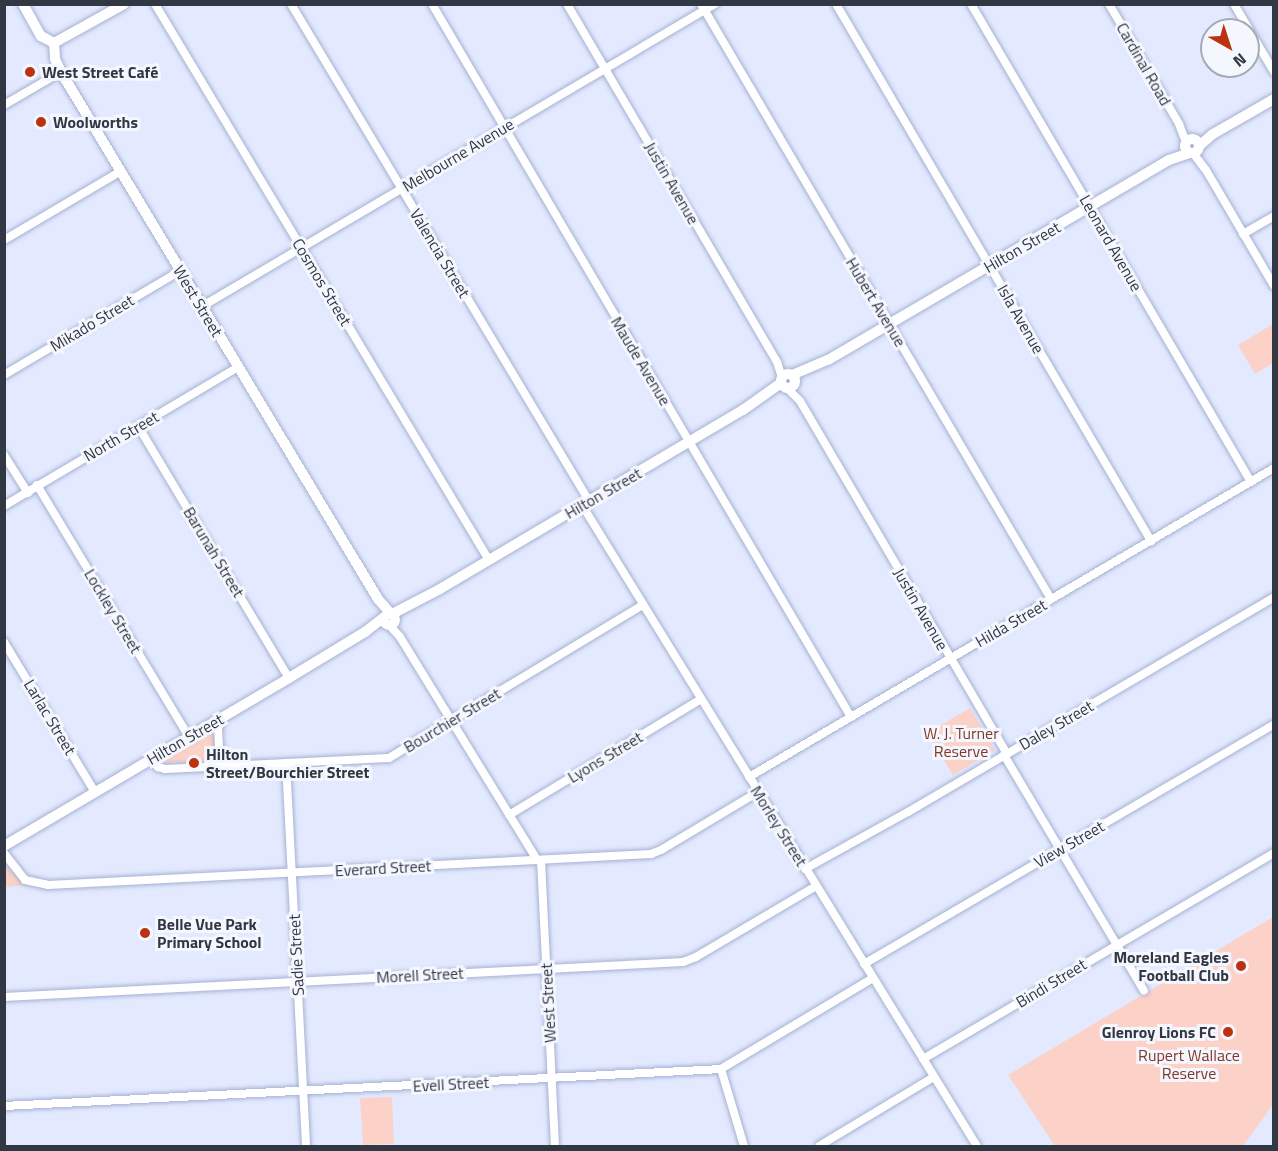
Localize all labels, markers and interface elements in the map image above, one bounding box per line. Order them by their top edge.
north arrow [1200,18,1260,78]
street label: Cardinal Road [1113,19,1175,109]
text: N [1228,48,1252,73]
place label: West Street Café [42,62,158,82]
marker: West Street Café [23,65,37,79]
place label: Woolworths [53,112,138,132]
street label: Melbourne Avenue [399,114,517,196]
marker: Woolworths [34,115,48,129]
street label: Justin Avenue [641,138,703,228]
street label: Leonard Avenue [1076,191,1146,295]
street label: Valencia Street [406,205,474,301]
street label: Hilton Street [980,217,1064,277]
street label: Cosmos Street [288,235,356,329]
street label: Hubert Avenue [842,254,910,350]
street label: West Street [169,262,227,340]
street label: Isla Avenue [994,281,1048,357]
street label: Mikado Street [47,290,137,356]
street label: Maude Avenue [607,313,675,409]
street label: North Street [80,407,162,465]
street label: Hilton Street [561,463,645,523]
street label: Barunah Street [180,503,248,601]
street label: Justin Avenue [890,564,952,654]
street label: Lockley Street [80,565,146,657]
street label: Hilda Street [972,595,1050,651]
street label: Larlac Street [20,676,80,758]
street label: Bourchier Street [400,684,504,756]
street label: Daley Street [1015,696,1097,754]
street label: Hilton Street [143,709,227,769]
park label: W. J. Turner Reserve [923,723,999,761]
street label: Lyons Street [564,727,646,787]
place label: Hilton Street/Bourchier Street [206,744,369,782]
marker: Hilton Street/Bourchier Street [187,756,201,770]
street label: Morley Street [747,782,811,870]
street label: View Street [1031,816,1107,872]
street label: Everard Street [334,856,432,880]
place label: Belle Vue Park Primary School [157,914,262,952]
street label: Sadie Street [284,914,308,996]
marker: Belle Vue Park Primary School [138,926,152,940]
place label: Moreland Eagles Football Club [1113,947,1229,985]
street label: Bindi Street [1012,955,1090,1011]
marker: Moreland Eagles Football Club [1234,959,1248,973]
street label: Morell Street [376,963,464,987]
street label: West Street [536,963,560,1043]
place label: Glenroy Lions FC [1102,1022,1216,1042]
marker: Glenroy Lions FC [1221,1025,1235,1039]
park label: Rupert Wallace Reserve [1138,1045,1240,1083]
street label: Evell Street [412,1072,490,1096]

